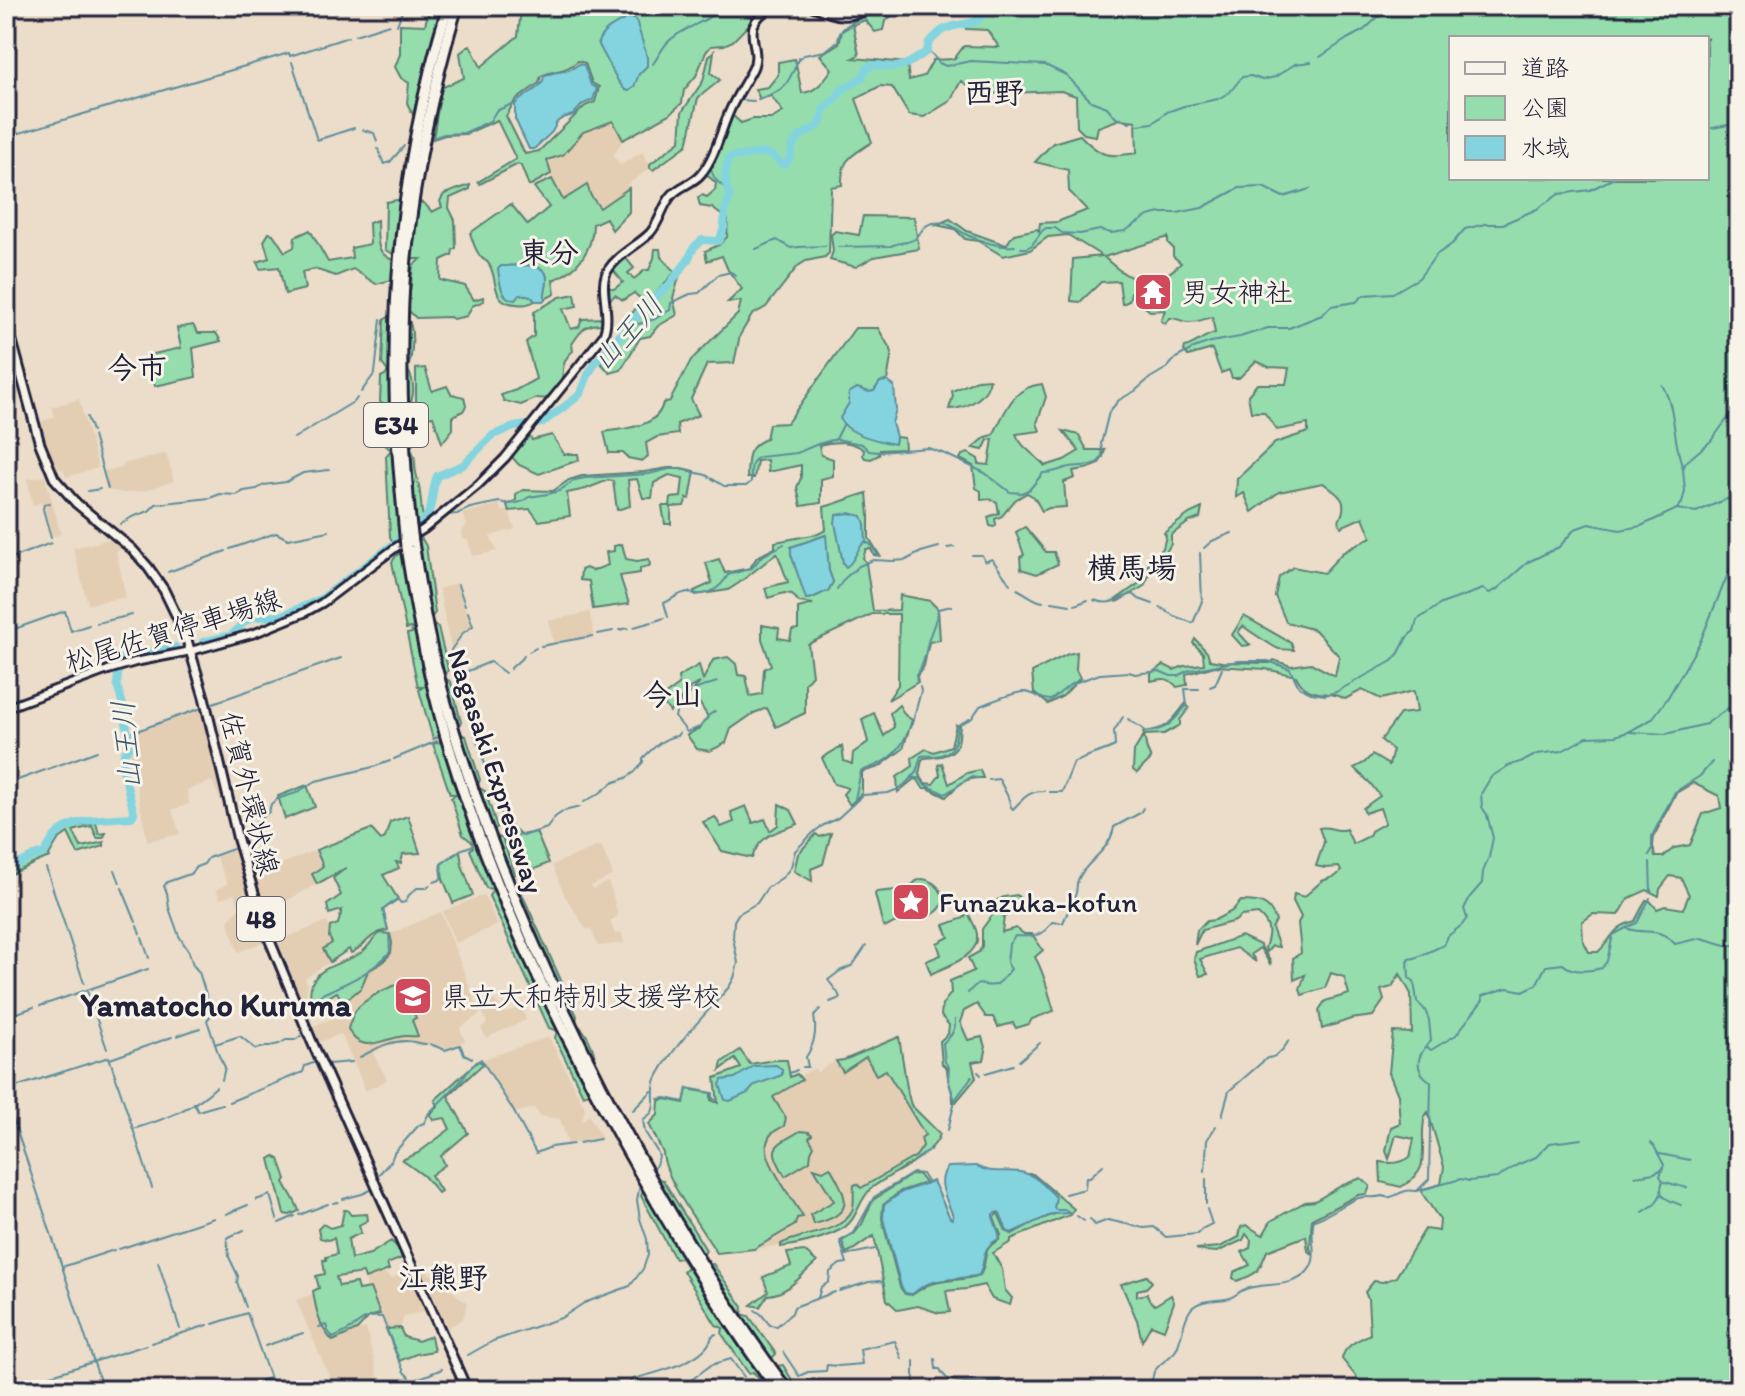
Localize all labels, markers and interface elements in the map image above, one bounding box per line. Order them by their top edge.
legend [1449,36,1709,180]
text: 道路 [1521,53,1569,82]
district label: 西野 [964,74,1024,111]
text: 公園 [1521,93,1569,122]
text: 水域 [1521,133,1569,162]
district label: 東分 [519,234,579,271]
temple icon: 男女神社 [1132,271,1174,313]
place label: 男女神社 [1181,275,1293,309]
water label: 山王川 [583,286,671,378]
district label: 今市 [107,349,167,386]
road number: E34 [364,403,428,447]
district label: 横馬場 [1087,549,1177,586]
street label: 松尾佐賀停車場線 [61,581,285,679]
street label: Nagasaki Expressway [440,644,552,898]
district label: 今山 [642,676,702,713]
water label: 山王川 [104,699,148,791]
street label: 佐賀外環状線 [213,707,287,879]
place icon: Funazuka-kofun [890,881,932,923]
place label: Funazuka-kofun [939,885,1138,919]
road number: 48 [237,897,285,941]
school or university icon: 県立大和特別支援学校 [392,975,434,1017]
place label: 県立大和特別支援学校 [441,979,721,1013]
district label: Yamatocho Kuruma [80,986,352,1024]
district label: 江熊野 [398,1259,488,1296]

